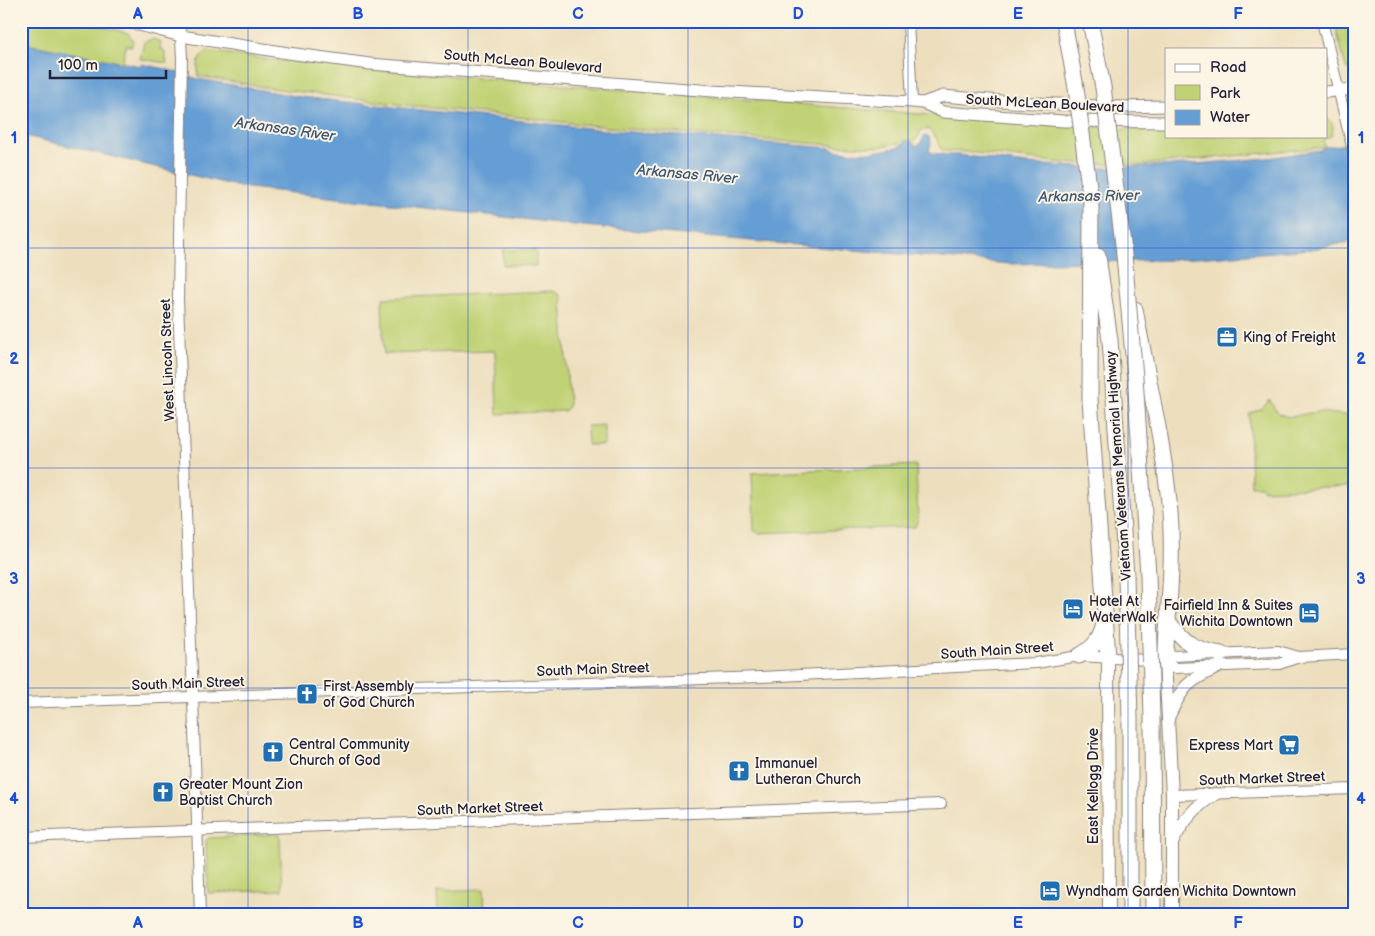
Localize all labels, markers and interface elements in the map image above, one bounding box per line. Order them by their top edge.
text: A [132,5,143,24]
text: B [352,5,364,24]
text: C [572,5,584,24]
text: D [792,5,804,24]
text: E [1013,5,1023,24]
text: F [1233,5,1243,24]
street label: South McLean Boulevard [443,46,603,77]
scale bar [50,48,166,80]
legend [1165,48,1328,138]
text: 100 m [58,56,98,75]
text: Road [1210,58,1246,77]
text: Park [1210,84,1241,103]
street label: South McLean Boulevard [965,91,1125,116]
text: Water [1210,108,1250,127]
water label: Arkansas River [233,113,338,146]
text: 1 [11,129,17,148]
text: 1 [1358,129,1364,148]
water label: Arkansas River [635,161,740,188]
water label: Arkansas River [1037,186,1141,207]
street label: West Lincoln Street [157,298,178,422]
office icon: King of Freight [1215,325,1239,349]
place label: King of Freight [1243,329,1337,346]
text: 2 [9,350,19,369]
street label: Vietnam Veterans Memorial Highway [1102,350,1135,582]
text: 2 [1356,350,1366,369]
text: 3 [9,570,19,589]
text: 3 [1356,570,1366,589]
place label: Hotel At WaterWalk [1089,593,1156,626]
hotel icon: Hotel At WaterWalk [1061,597,1085,621]
place label: Fairfield Inn & Suites Wichita Downtown [1164,597,1293,630]
hotel icon: Fairfield Inn & Suites Wichita Downtown [1297,601,1321,625]
street label: South Main Street [940,638,1055,663]
street label: South Main Street [536,659,650,680]
street label: South Main Street [131,673,245,694]
place label: First Assembly of God Church [323,678,415,711]
church icon: First Assembly of God Church [295,682,319,706]
street label: East Kellogg Drive [1085,728,1102,844]
supermarket icon: Express Mart [1277,733,1301,757]
place label: Central Community Church of God [289,736,410,769]
place label: Express Mart [1189,737,1274,754]
church icon: Central Community Church of God [261,740,285,764]
place label: Immanuel Lutheran Church [755,755,861,788]
church icon: Immanuel Lutheran Church [727,759,751,783]
street label: South Market Street [1199,768,1326,789]
place label: Greater Mount Zion Baptist Church [179,776,303,809]
church icon: Greater Mount Zion Baptist Church [151,780,175,804]
text: 4 [9,790,19,809]
text: 4 [1356,790,1366,809]
street label: South Market Street [417,798,544,819]
hotel icon: Wyndham Garden Wichita Downtown [1038,879,1062,903]
place label: Wyndham Garden Wichita Downtown [1066,883,1296,900]
text: A [132,914,143,933]
text: B [352,914,364,933]
text: C [572,914,584,933]
text: D [792,914,804,933]
text: E [1013,914,1023,933]
text: F [1233,914,1243,933]

